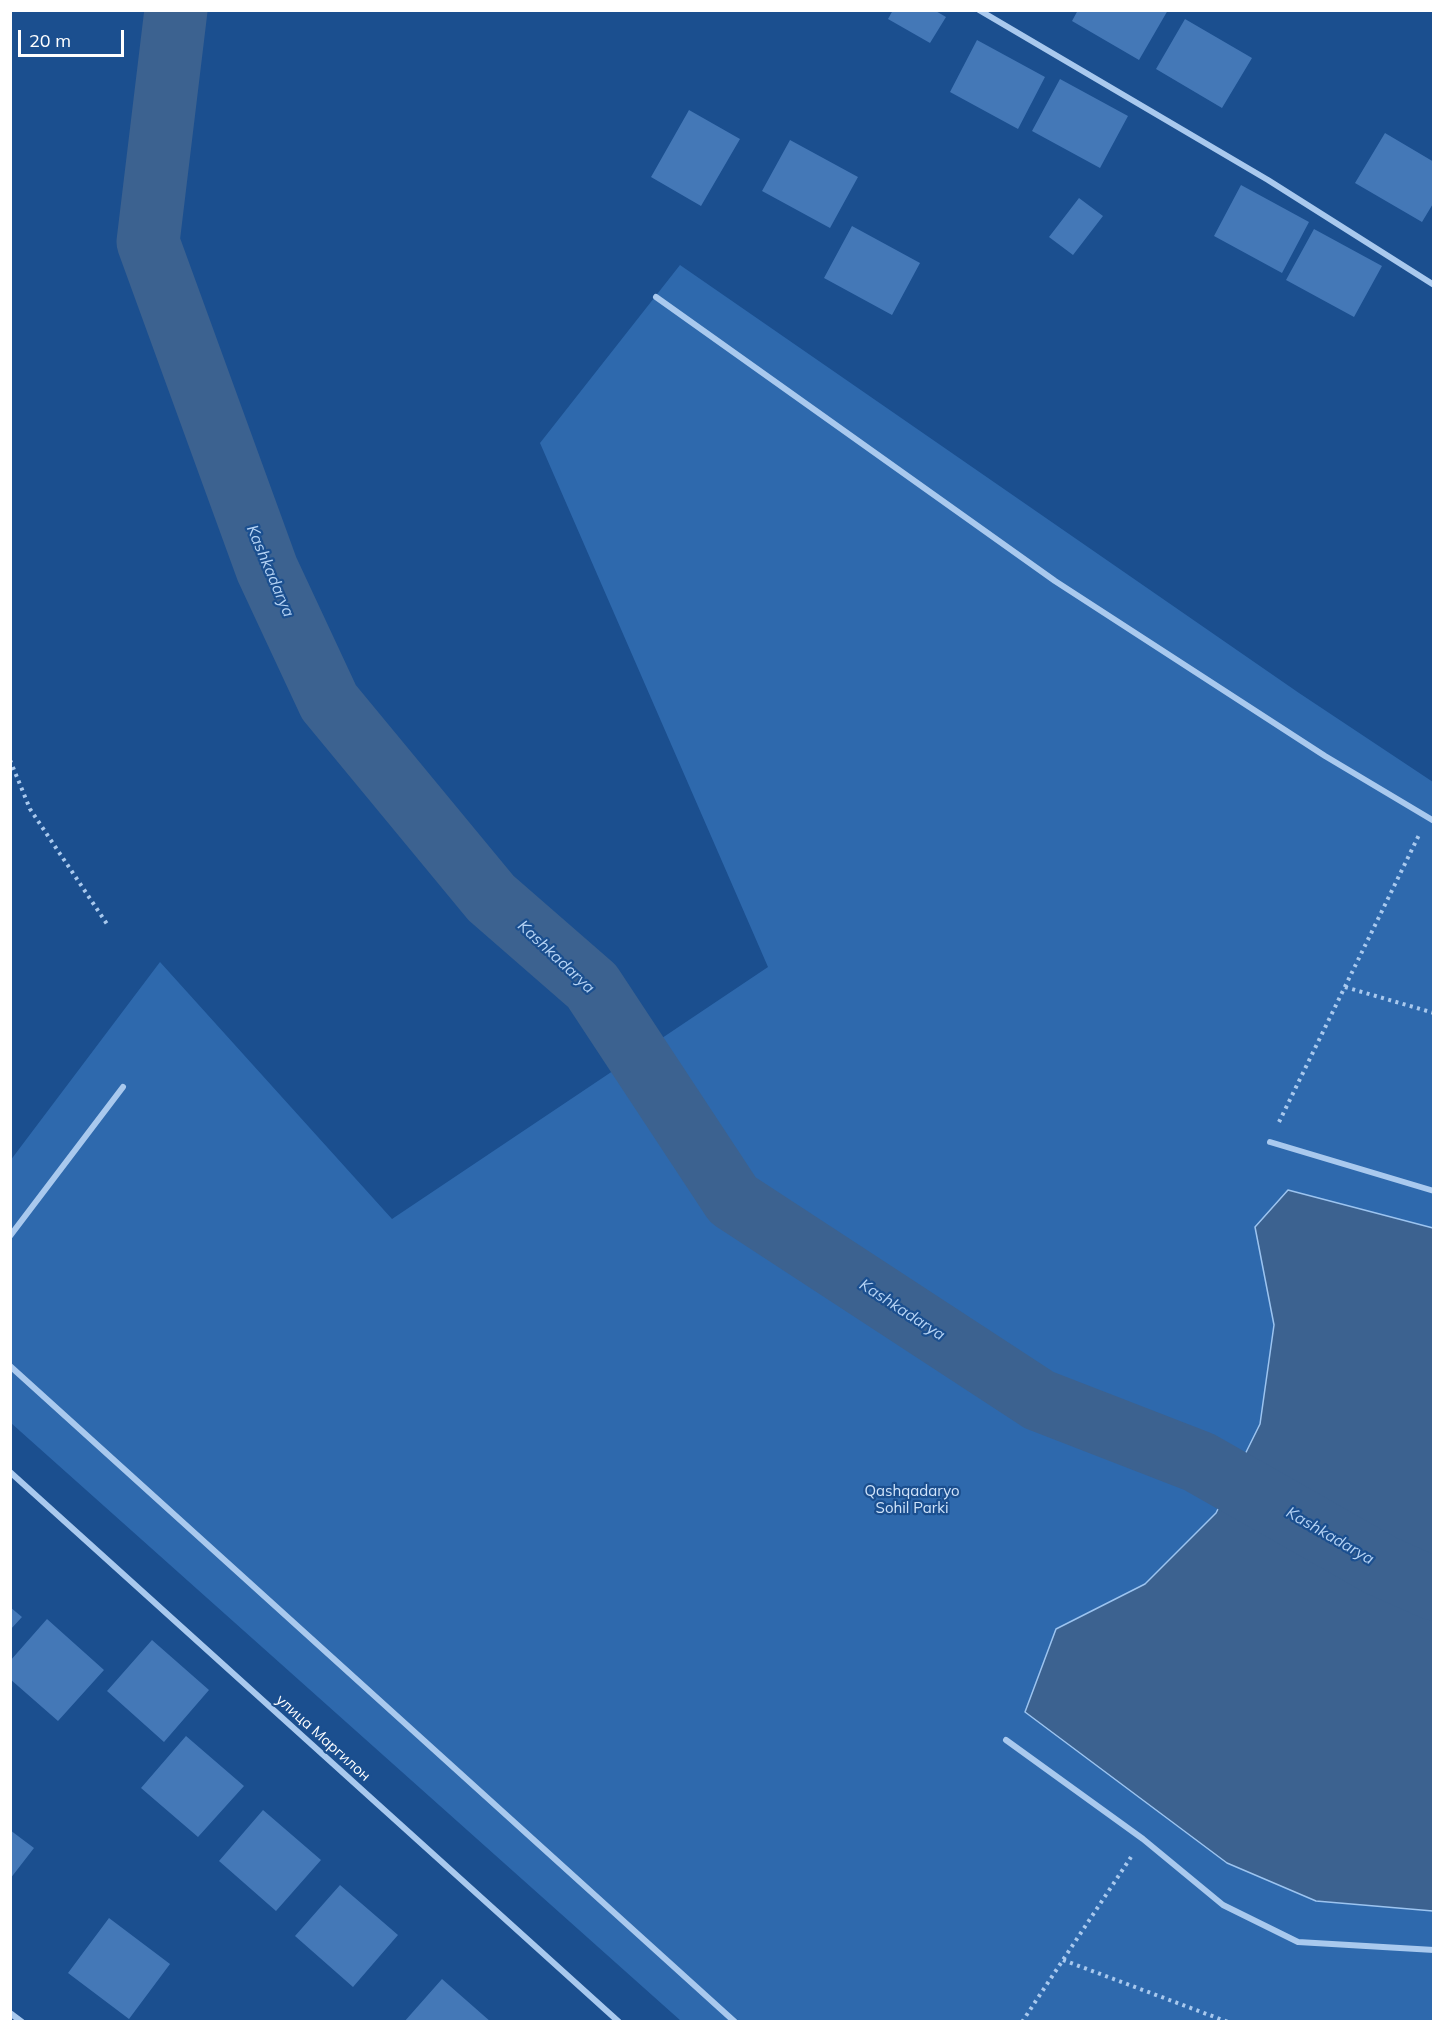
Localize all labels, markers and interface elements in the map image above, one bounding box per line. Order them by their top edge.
scale bar [21,18,128,56]
text: 20 m [29,29,71,52]
water label: Kashkadarya [242,522,298,620]
water label: Kashkadarya [514,916,598,998]
water label: Kashkadarya [856,1275,948,1345]
park label: Qashqadaryo Sohil Parki [864,1482,960,1517]
water label: Kashkadarya [1283,1503,1377,1569]
street label: улица Маргилон [272,1691,374,1785]

